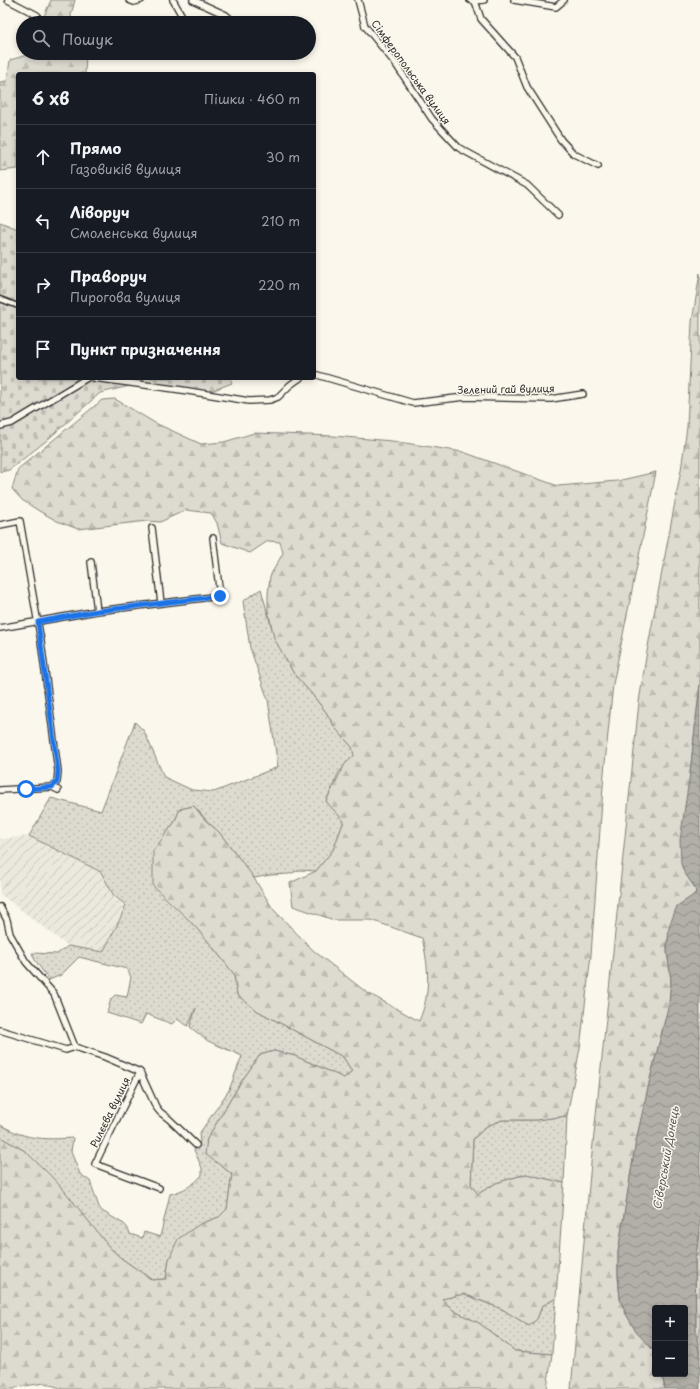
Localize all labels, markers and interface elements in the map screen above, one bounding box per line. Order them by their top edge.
search box [16,16,316,60]
street label: Сімферопольська вулиця [368,16,455,127]
icon: search [30,27,52,49]
text: Пошук [62,27,113,50]
text: 6 хв [32,85,69,111]
text: Пішки · 460 m [204,89,300,108]
text: Прямо [70,136,121,159]
icon: ahead [32,146,54,168]
text: 30 m [266,147,300,166]
text: Газовиків вулиця [70,159,182,178]
text: Ліворуч [70,200,130,223]
icon: left [32,210,54,232]
text: 210 m [261,211,300,230]
text: Смоленська вулиця [70,223,198,242]
text: Праворуч [70,264,147,287]
icon: right [32,274,54,296]
text: 220 m [258,275,300,294]
text: Пирогова вулиця [70,287,181,306]
text: Пункт призначення [70,337,221,360]
icon: arrive [32,338,54,360]
street label: Зелений гай вулиця [457,380,555,397]
route end [211,587,229,605]
route start [17,780,35,798]
street label: Рилєєва вулиця [86,1074,133,1149]
water label: Сіверський Донець [648,1104,683,1211]
map controls [652,1305,688,1377]
button: + [652,1305,688,1341]
button: − [652,1341,688,1377]

